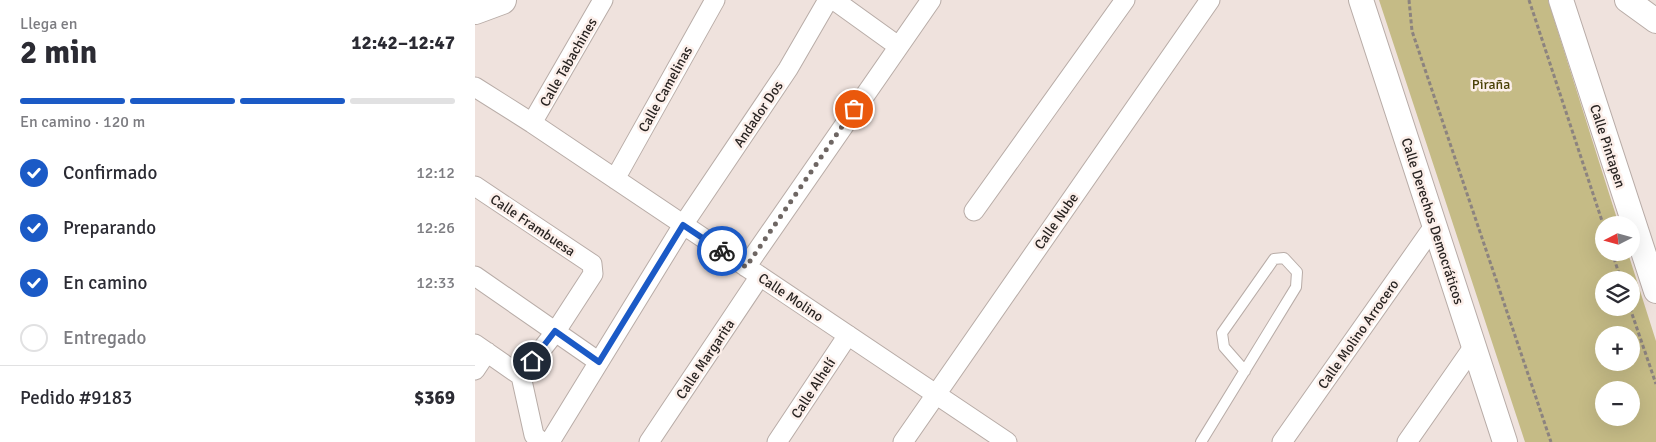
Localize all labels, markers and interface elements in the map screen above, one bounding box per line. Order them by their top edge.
text: Llega en [20,14,78,34]
street label: Calle Tabachines [536,15,601,110]
text: 12:42–12:47 [351,31,455,55]
text: 2 min [20,33,97,72]
street label: Calle Camelinas [635,43,696,135]
park label: Piraña [1472,76,1510,93]
street label: Andador Dos [730,78,787,151]
pin [833,88,875,130]
icon: bag [840,95,868,123]
street label: Calle Pintapen [1586,102,1629,190]
text: En camino · 120 m [20,112,145,132]
street label: Calle Derechos Democráticos [1398,136,1467,307]
icon: check [20,159,48,187]
text: Confirmado [63,161,157,185]
text: 12:12 [416,163,455,183]
street label: Calle Nube [1031,190,1082,253]
street label: Calle Frambuesa [487,191,579,260]
icon: check [20,214,48,242]
text: Preparando [63,216,156,240]
north arrow [1595,216,1640,261]
map controls [1595,216,1640,426]
text: 12:26 [416,218,455,238]
courier [697,226,747,276]
icon: bike [708,237,736,265]
icon: check [20,269,48,297]
street label: Calle Molino [755,269,826,325]
text: En camino [63,271,147,295]
button: layers [1595,271,1640,316]
text: 12:33 [416,273,455,293]
street label: Calle Molino Arrocero [1314,276,1403,392]
street label: Calle Margarita [673,316,738,402]
text: Entregado [63,326,146,350]
button: + [1595,326,1640,371]
pin [511,340,553,382]
icon: home [518,347,546,375]
street label: Calle Alhelí [788,355,839,422]
button: − [1595,381,1640,426]
text: Pedido #9183 [20,386,132,410]
text: $369 [414,386,455,410]

